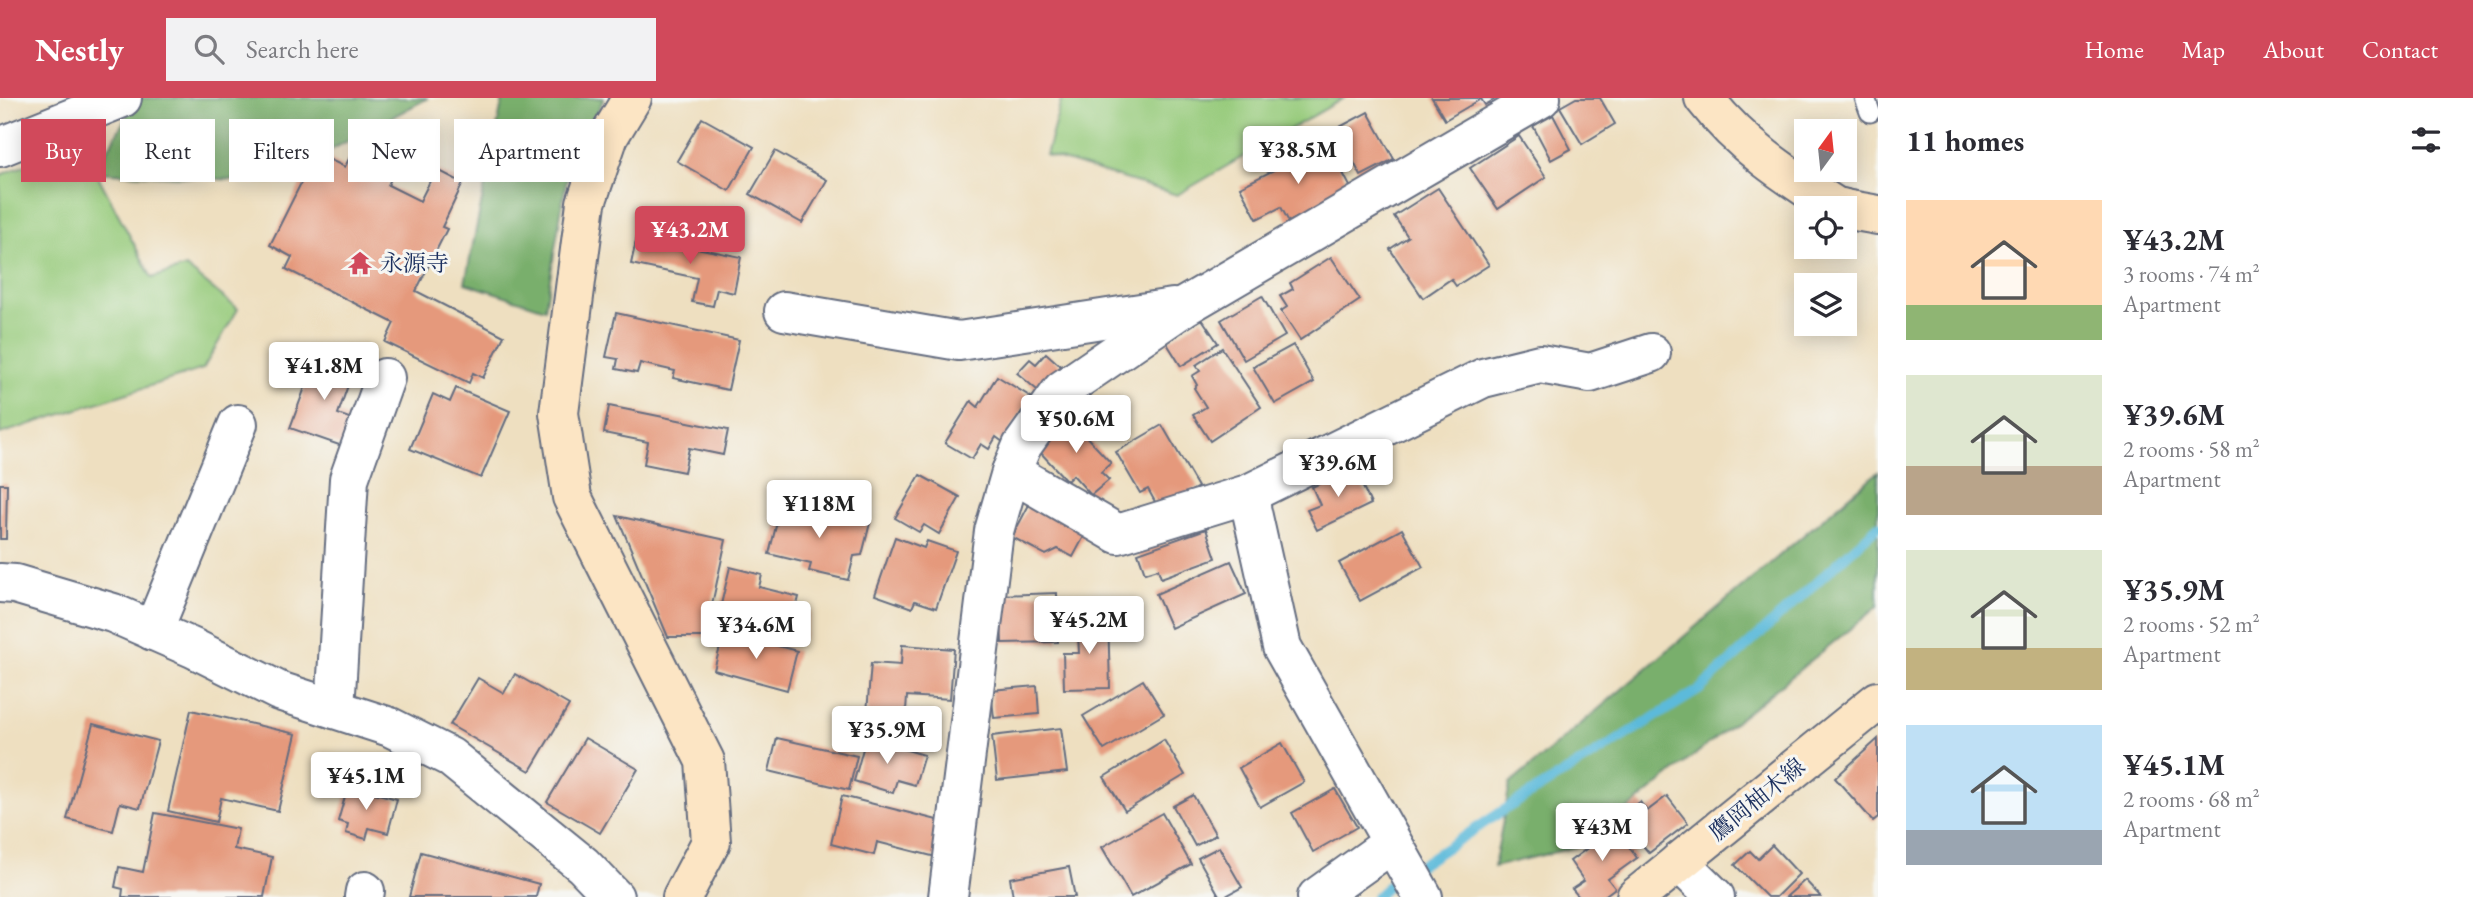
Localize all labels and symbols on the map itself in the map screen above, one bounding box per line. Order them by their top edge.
north arrow [1794,119,1857,182]
pin: ¥38.5M [1241,126,1355,186]
pin: ¥43.2M [633,206,747,266]
place label: 永源寺 [380,248,449,278]
temple icon: 永源寺 [346,249,374,277]
pin: ¥41.8M [267,342,381,402]
pin: ¥50.6M [1019,396,1133,455]
pin: ¥39.6M [1281,440,1395,499]
pin: ¥118M [770,480,868,540]
pin: ¥45.2M [1032,596,1146,656]
pin: ¥34.6M [699,602,813,661]
pin: ¥35.9M [830,706,944,766]
street label: 鷹岡柚木線 [1703,751,1811,847]
pin: ¥45.1M [309,752,423,812]
pin: ¥43M [1561,804,1643,863]

